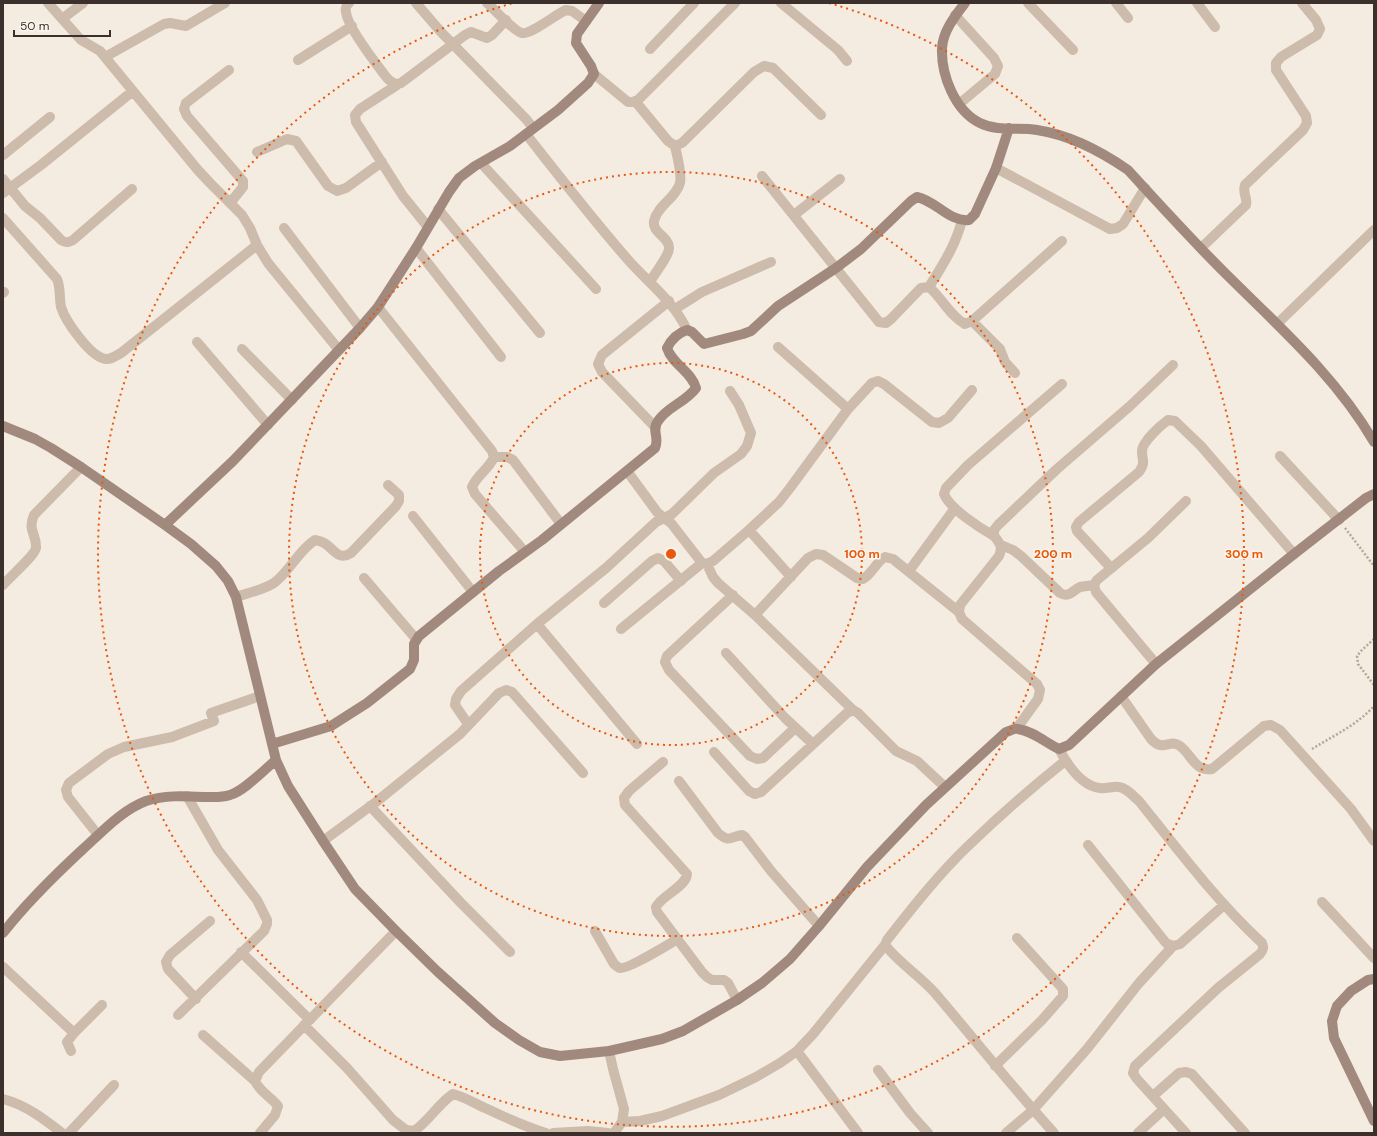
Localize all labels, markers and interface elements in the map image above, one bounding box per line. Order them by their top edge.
scale bar [14,12,110,38]
text: 50 m [20,18,49,34]
text: 100 m [844,546,880,562]
text: 200 m [1034,546,1072,562]
text: 300 m [1225,546,1263,562]
centre of rings [664,547,678,561]

